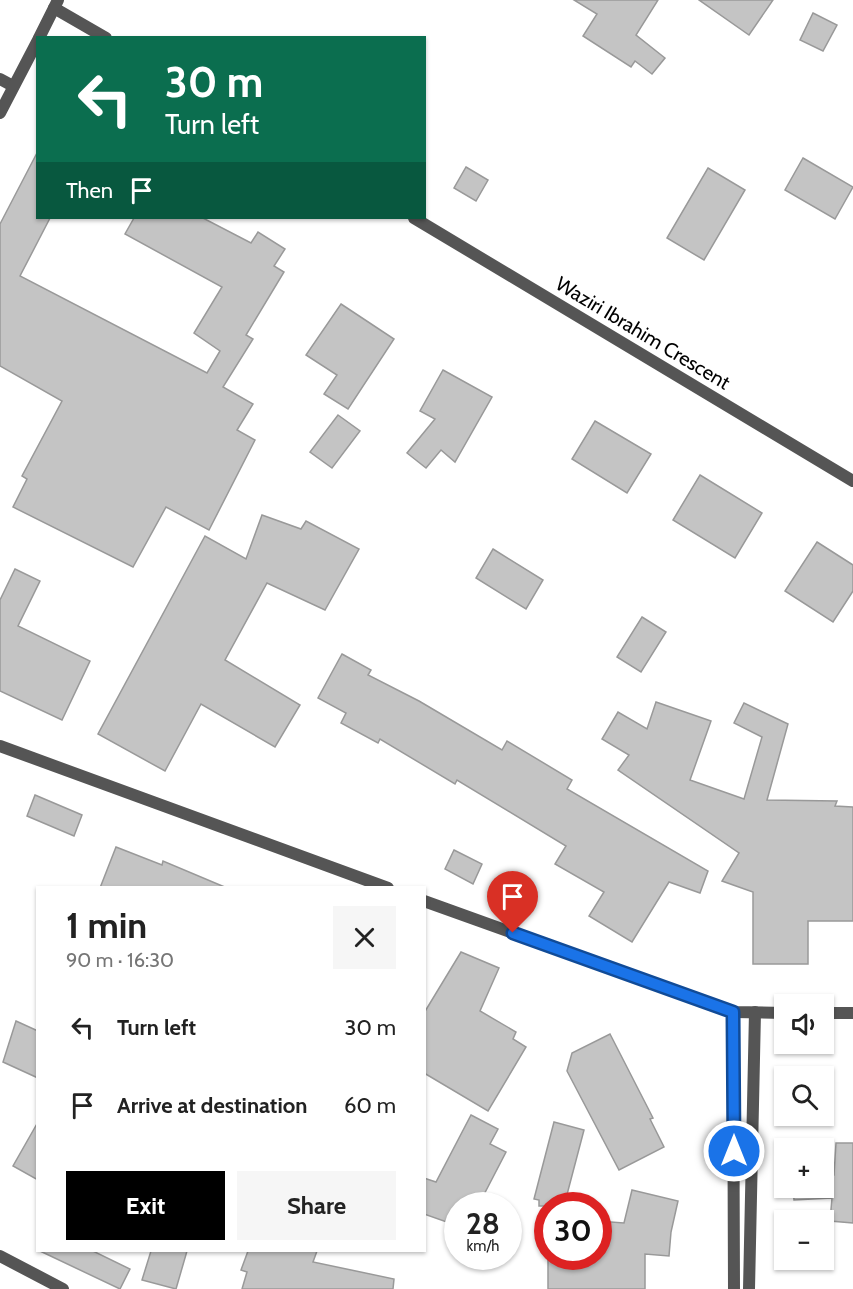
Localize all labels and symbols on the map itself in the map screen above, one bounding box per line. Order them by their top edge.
street label: Waziri Ibrahim Crescent [552,271,735,395]
pin [487,871,538,933]
position arrow [702,1119,766,1183]
speed limit sign: 30 [534,1192,612,1270]

